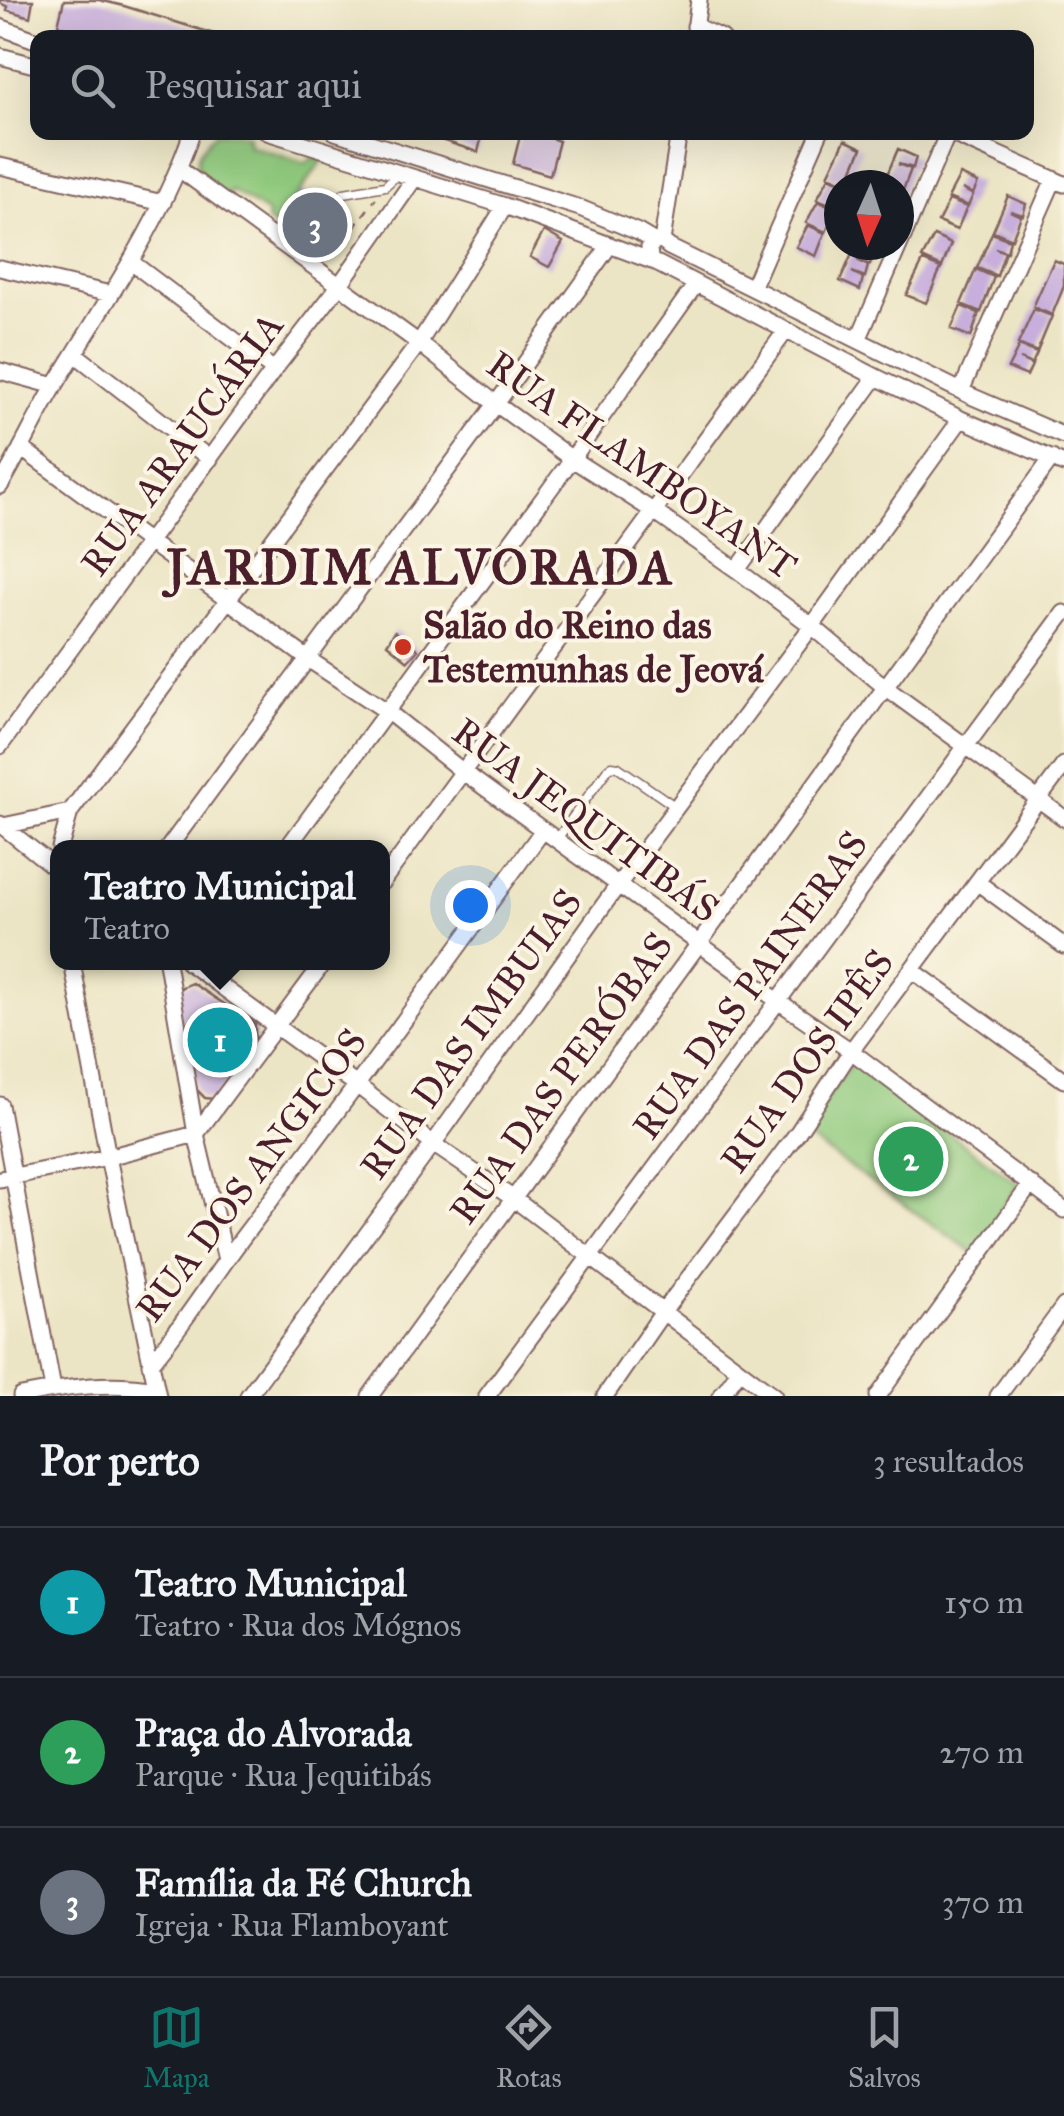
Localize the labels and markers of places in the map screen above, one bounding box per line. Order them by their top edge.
pin: 3 [282,188,348,262]
place label: Salão do Reino das Testemunhas de Jeová [423,602,764,693]
marker: Salão do Reino das Testemunhas de Jeová [392,636,414,658]
pin: 1 [188,1002,252,1078]
pin: 2 [878,1122,944,1196]

